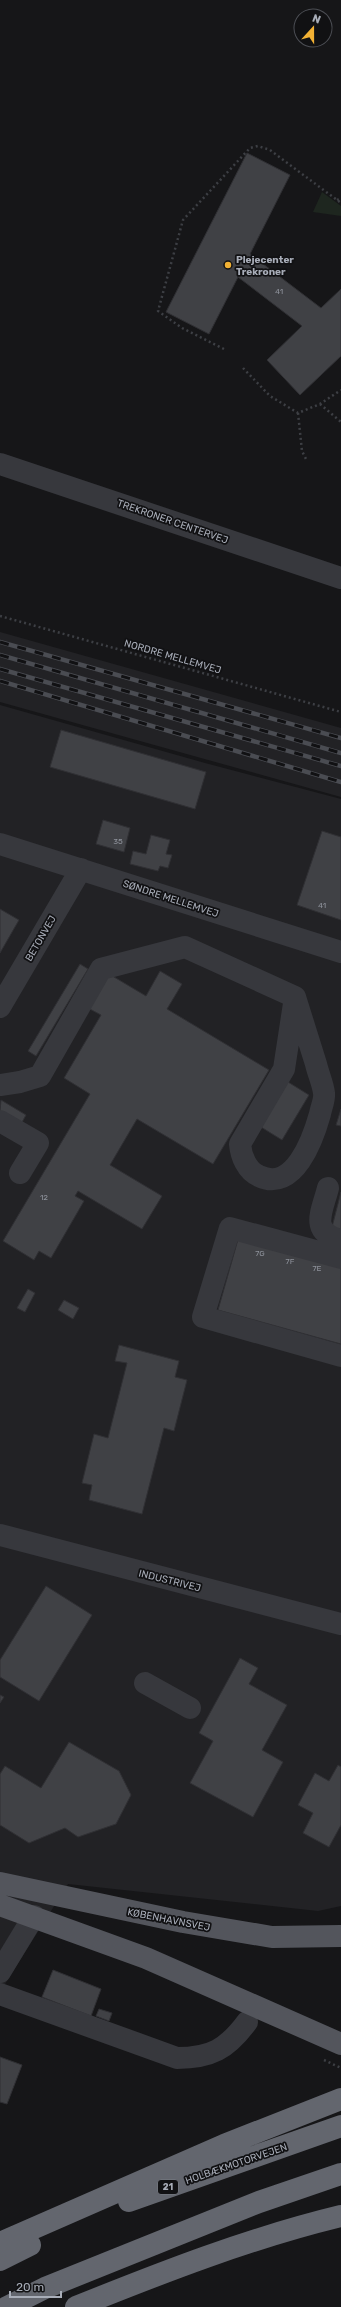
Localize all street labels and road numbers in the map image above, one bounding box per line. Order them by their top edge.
street label: TREKRONER CENTERVEJ [116,497,230,547]
street label: NORDRE MELLEMVEJ [123,637,223,677]
street label: SØNDRE MELLEMVEJ [121,878,220,920]
street label: BETONVEJ [23,913,59,964]
street label: INDUSTRIVEJ [137,1567,202,1595]
street label: KØBENHAVNSVEJ [126,1906,211,1934]
street label: HOLBÆKMOTORVEJEN [184,2141,289,2187]
road number: 21 [158,2180,178,2194]

